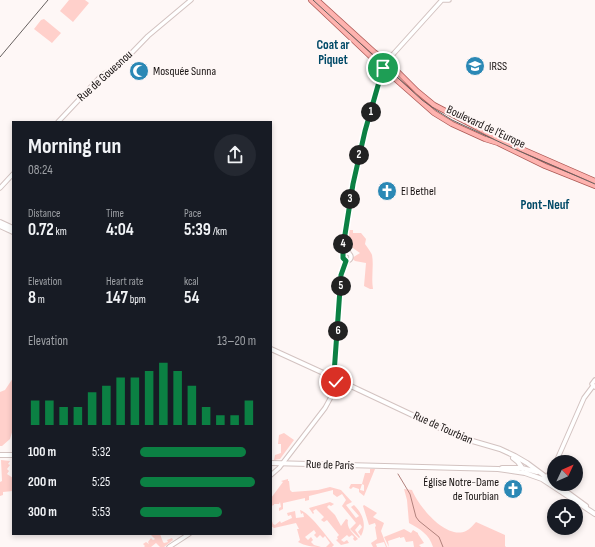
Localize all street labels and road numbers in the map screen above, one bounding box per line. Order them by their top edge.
street label: Rue de Gouesnou [74,47,136,105]
street label: Boulevard de l'Europe [444,102,528,152]
street label: Rue de Tourbian [411,408,475,448]
street label: Rue de Paris [305,457,355,473]

